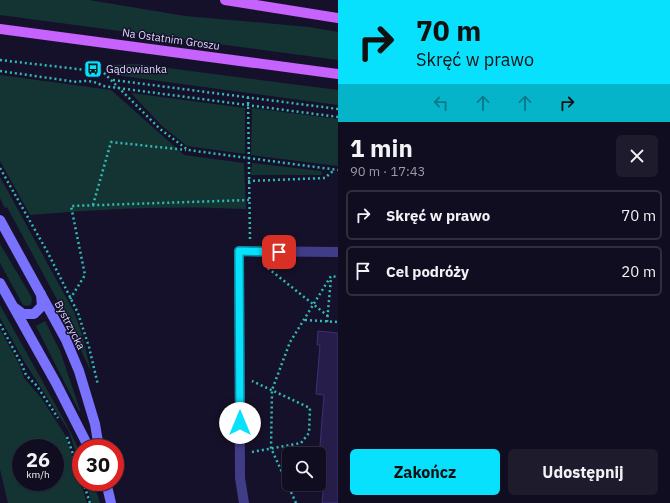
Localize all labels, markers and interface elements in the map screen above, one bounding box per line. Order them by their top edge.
text: 70 m [416,12,481,49]
icon: right [350,16,402,68]
street label: Na Ostatnim Groszu [121,25,221,53]
text: Skręć w prawo [416,48,534,71]
bus stop icon: Gądowianka [83,59,103,79]
place label: Gądowianka [106,62,167,76]
icon: left [430,92,452,114]
icon: ahead [472,92,494,114]
icon: ahead [514,92,536,114]
icon: right [556,92,578,114]
text: 1 min [350,132,413,164]
button: close [616,135,658,177]
text: 90 m · 17:43 [350,163,425,180]
icon: right [352,204,374,226]
text: Skręć w prawo [386,206,490,225]
text: 70 m [621,206,656,225]
pin [262,235,296,269]
icon: arrive [268,241,290,263]
icon: arrive [352,260,374,282]
text: Cel podróży [386,262,469,281]
text: 20 m [621,262,656,281]
street label: Bystrzycka [52,298,88,352]
position arrow [219,402,261,444]
speed limit sign: 30 [72,439,124,491]
text: 26 [26,446,50,473]
map controls [282,447,326,491]
button: search [282,447,326,491]
button: Zakończ [350,449,500,495]
button: Udostępnij [508,449,658,495]
text: km/h [26,468,50,481]

